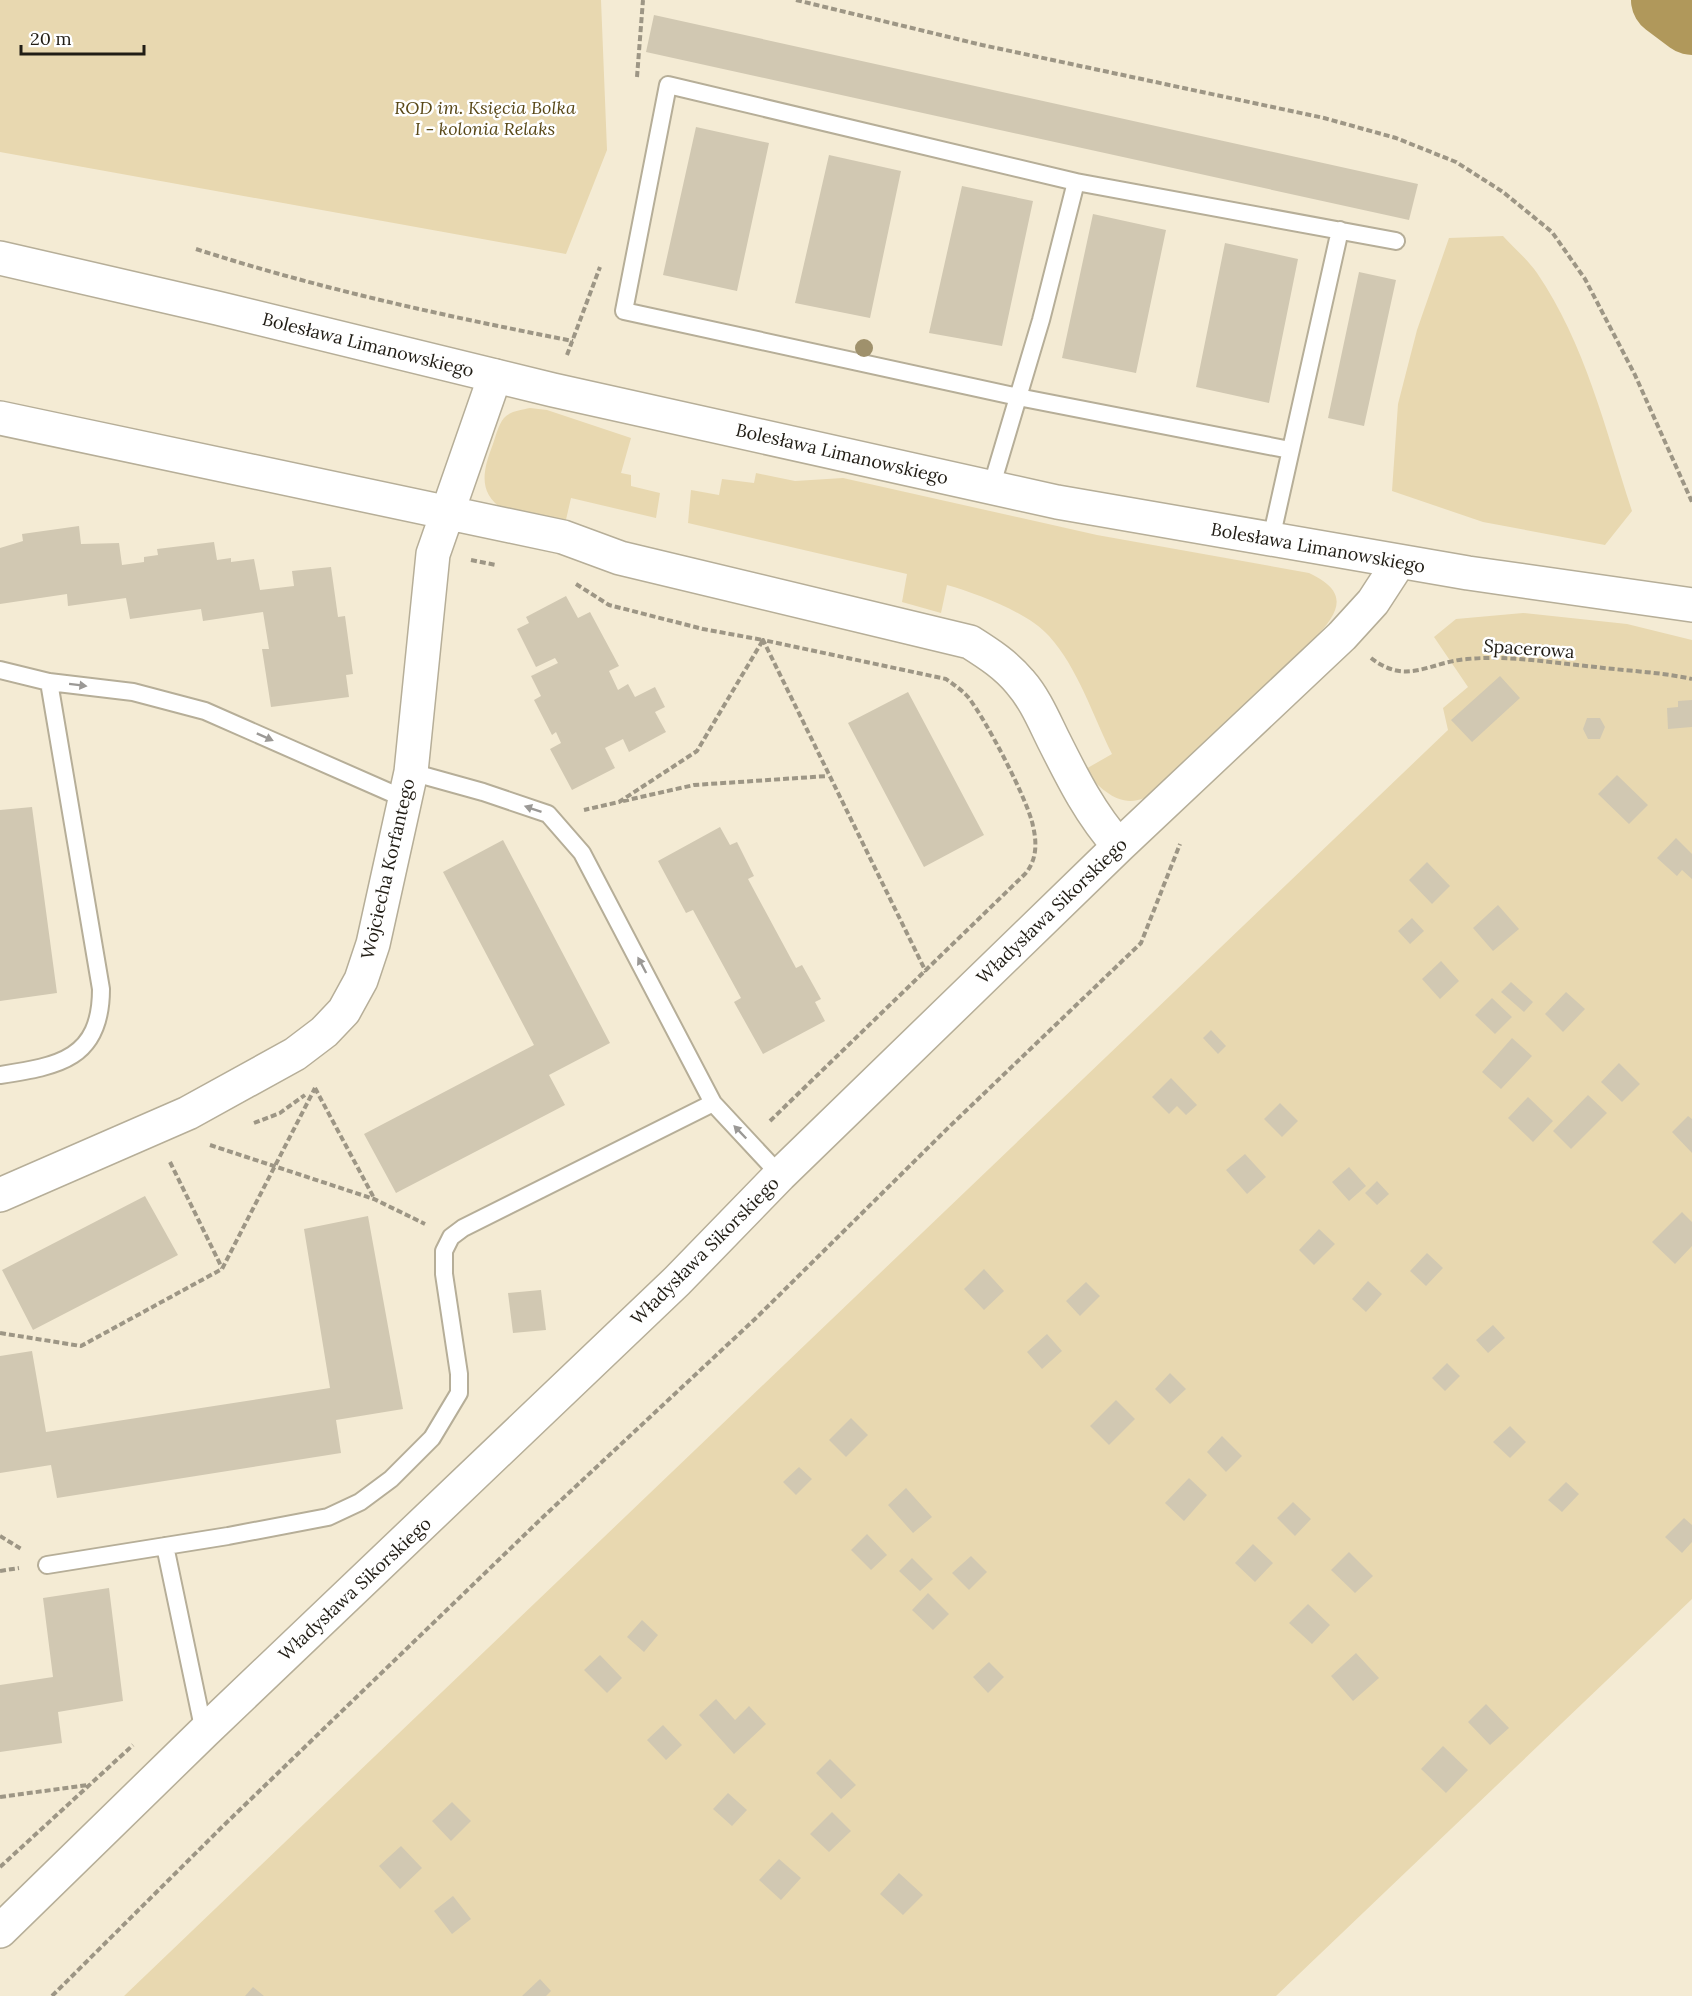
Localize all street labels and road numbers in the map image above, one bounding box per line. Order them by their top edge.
street label: Bolesława Limanowskiego [260,307,476,382]
street label: Bolesława Limanowskiego [734,418,951,489]
street label: Bolesława Limanowskiego [1209,517,1427,578]
street label: Spacerowa [1483,634,1575,663]
street label: Wojciecha Korfantego [356,776,419,961]
street label: Władysława Sikorskiego [972,833,1132,989]
street label: Władysława Sikorskiego [626,1172,784,1330]
street label: Władysława Sikorskiego [274,1512,436,1665]

